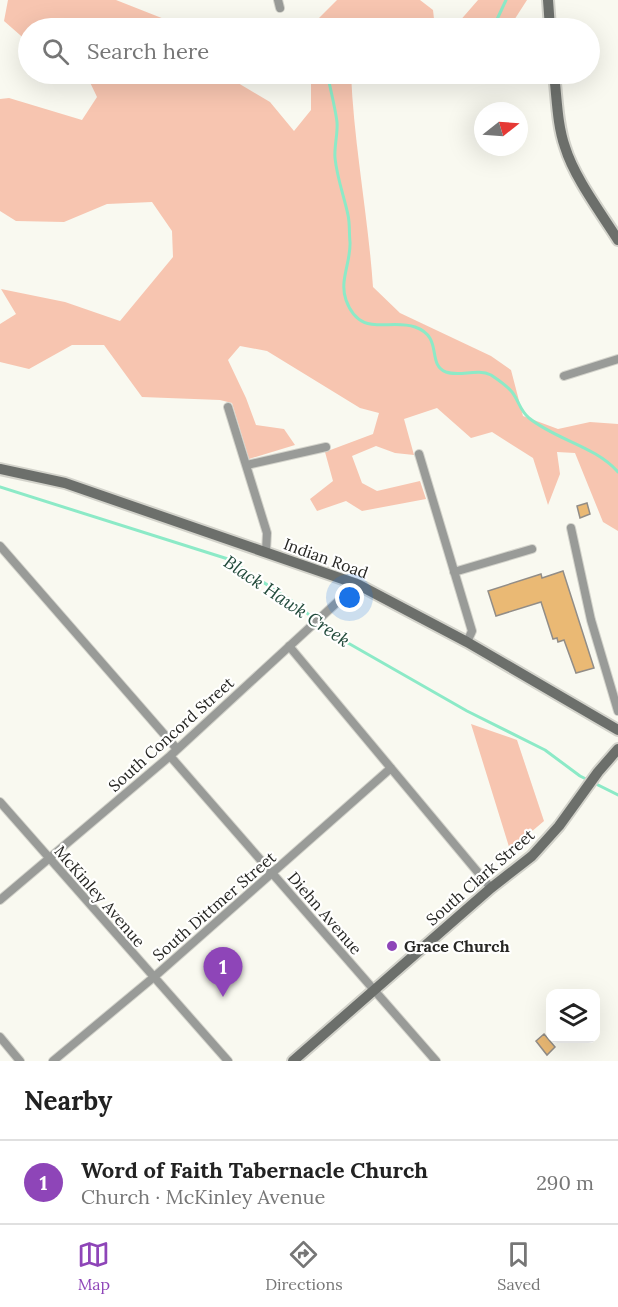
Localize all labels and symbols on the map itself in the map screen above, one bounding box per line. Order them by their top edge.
north arrow [474,102,528,156]
street label: Indian Road [281,534,371,583]
water label: Black Hawk Creek [219,550,355,652]
your location [335,583,364,612]
street label: South Concord Street [104,672,238,796]
street label: South Clark Street [422,824,539,929]
street label: McKinley Avenue [51,841,150,951]
street label: South Dittmer Street [148,847,280,965]
street label: Diehn Avenue [284,868,367,959]
place label: Grace Church [404,936,510,956]
marker: Grace Church [385,939,399,953]
pin: 1 [204,948,242,997]

